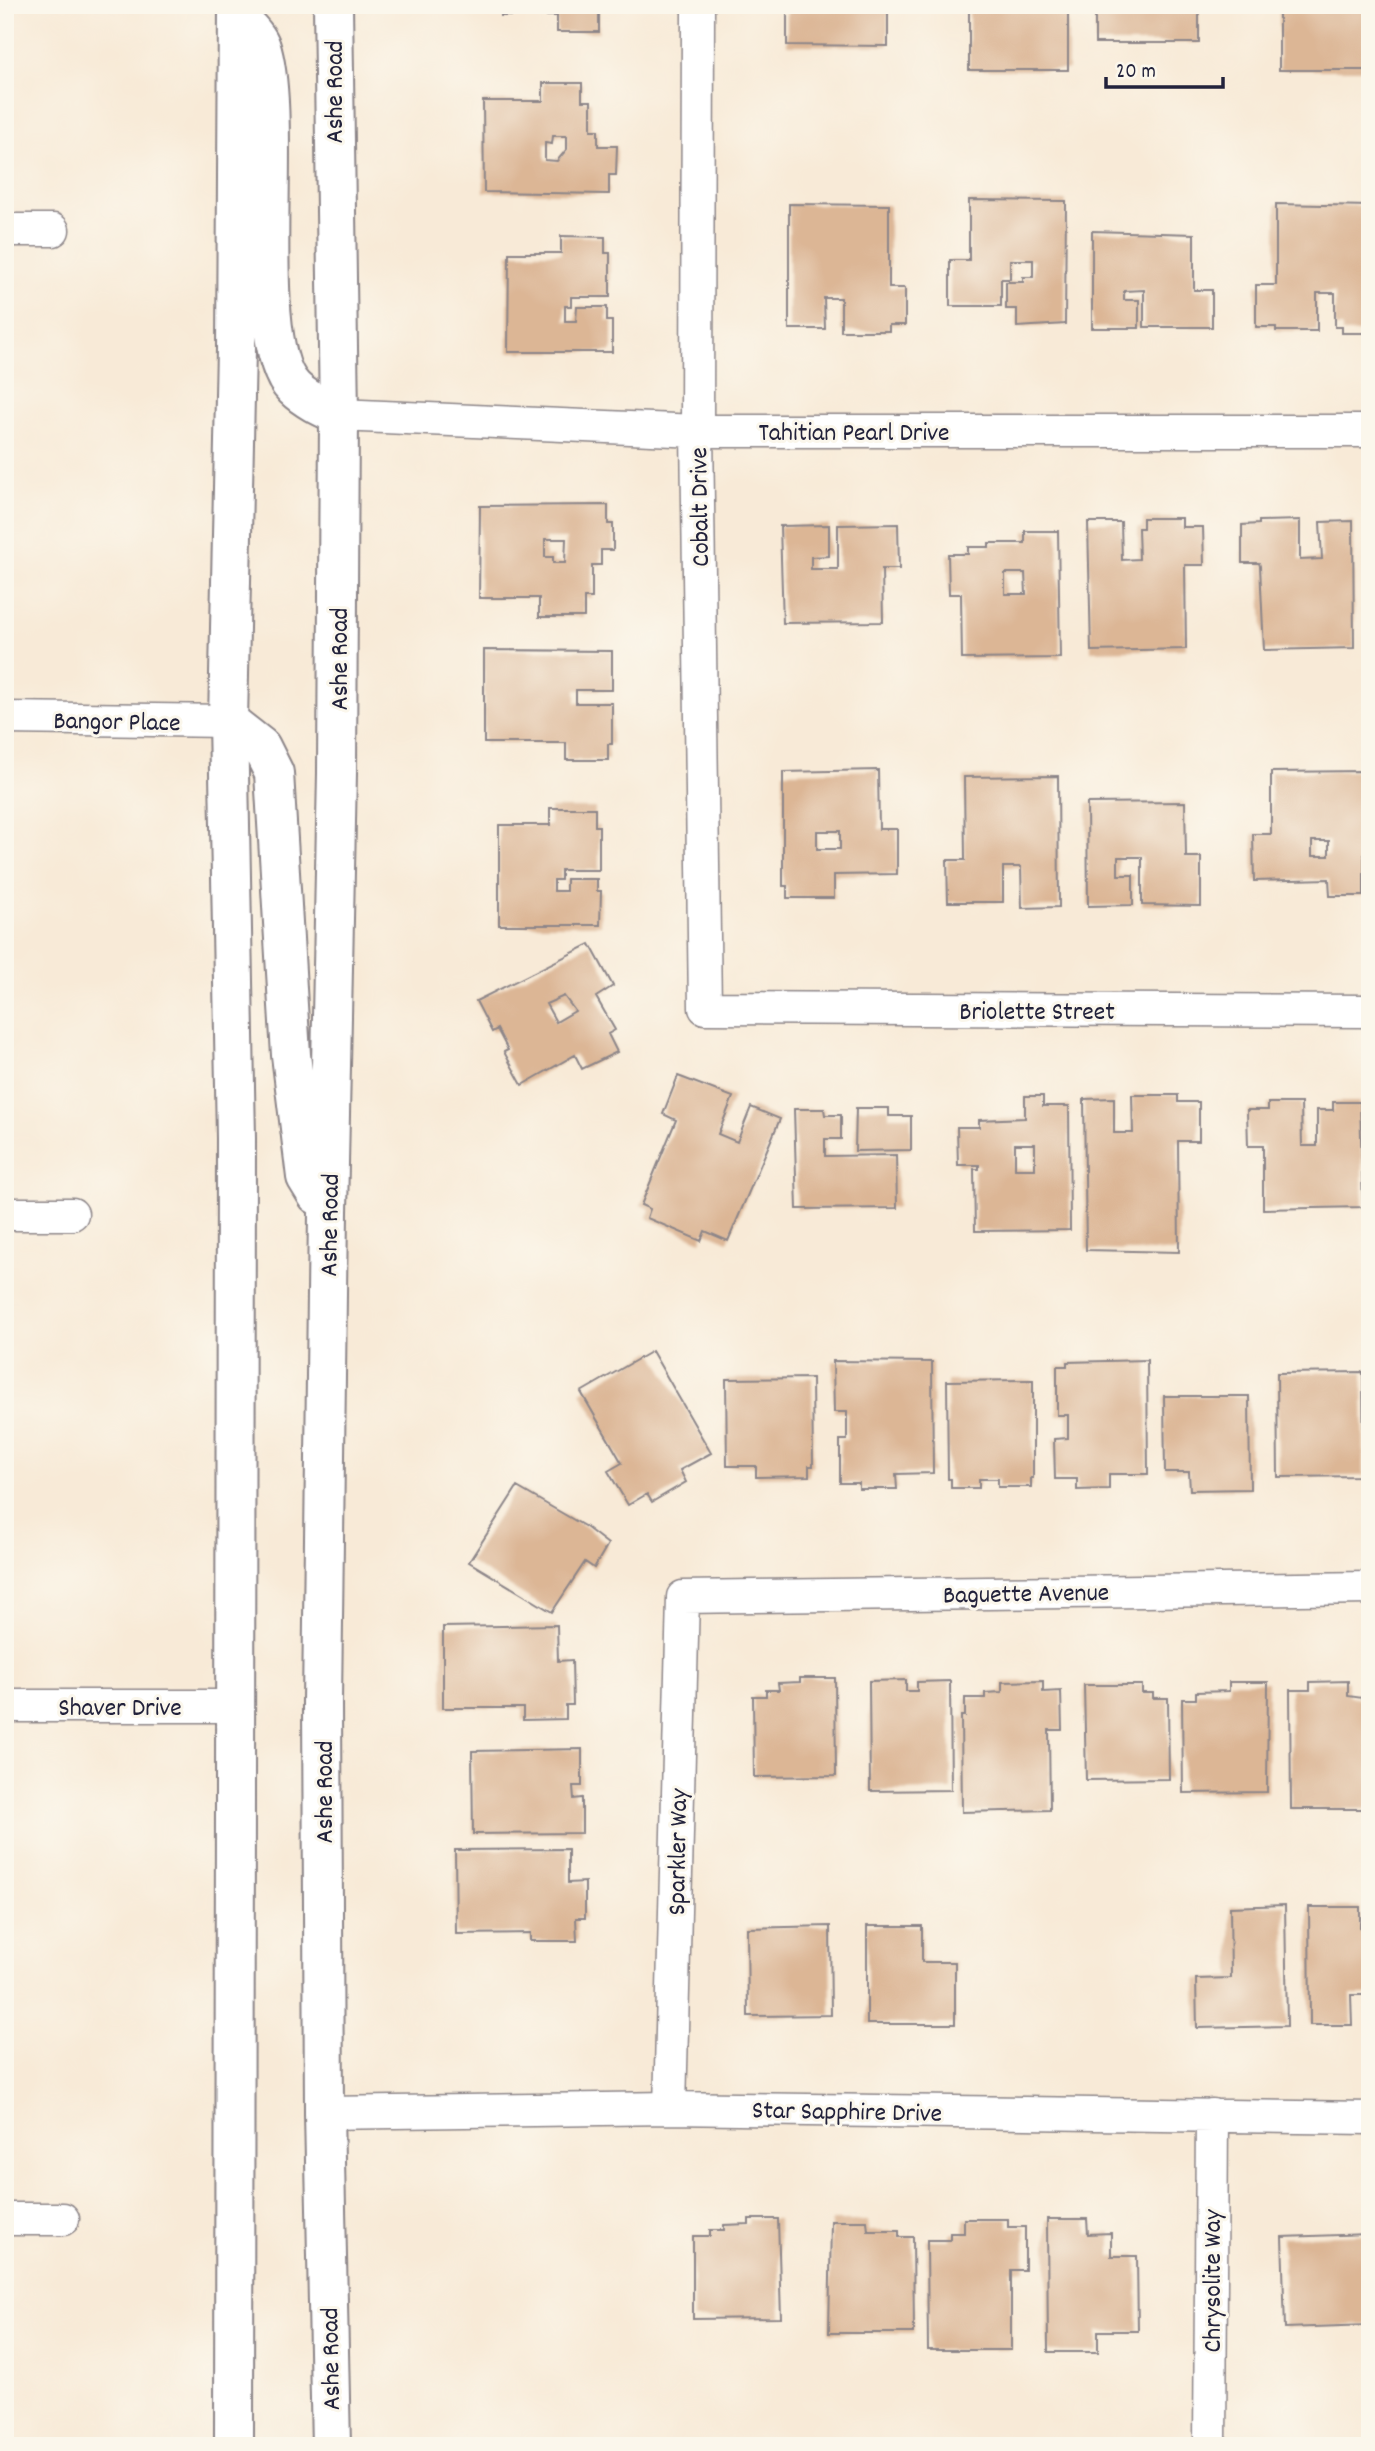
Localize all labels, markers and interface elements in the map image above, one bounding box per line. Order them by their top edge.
street label: Ashe Road [318,40,355,144]
scale bar [1106,46,1223,90]
text: 20 m [1116,58,1156,88]
street label: Tahitian Pearl Drive [758,416,950,453]
street label: Cobalt Drive [682,447,721,567]
street label: Ashe Road [323,607,360,711]
street label: Bangor Place [53,704,181,743]
street label: Briolette Street [959,995,1115,1032]
street label: Ashe Road [312,1173,351,1277]
street label: Baguette Avenue [943,1576,1110,1615]
street label: Shaver Drive [58,1691,182,1728]
street label: Ashe Road [308,1740,345,1844]
street label: Sparkler Way [660,1788,699,1916]
street label: Star Sapphire Drive [751,2093,942,2134]
street label: Chrysolite Way [1196,2209,1233,2353]
street label: Ashe Road [313,2307,352,2411]

